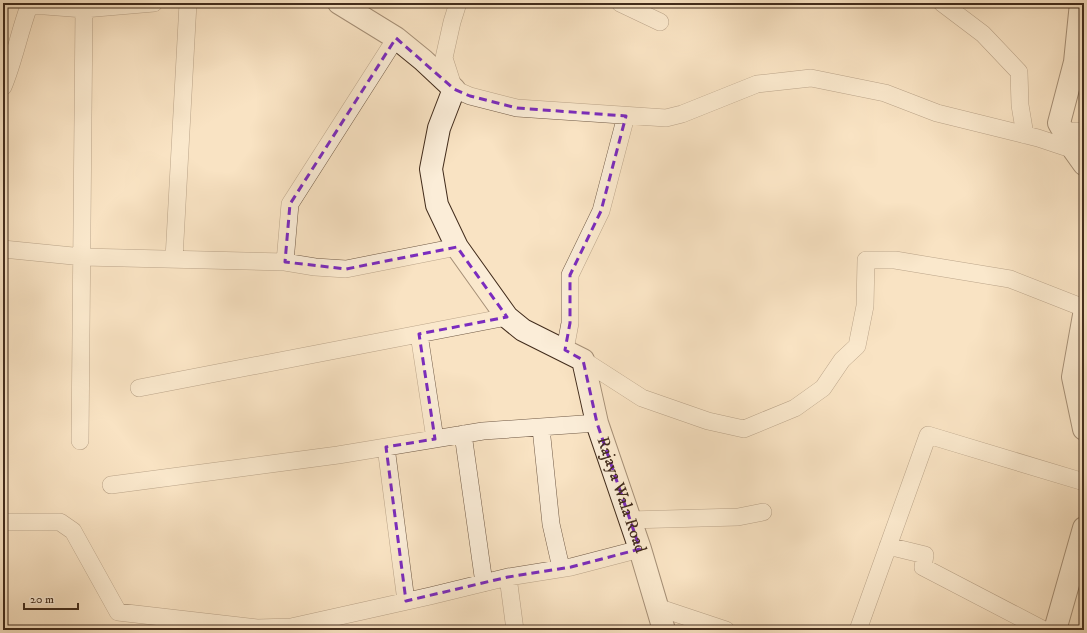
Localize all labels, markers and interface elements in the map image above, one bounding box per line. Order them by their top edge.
street label: Rajaya Wala Road [591,434,652,557]
scale bar [24,585,78,611]
text: 20 m [30,592,54,607]

